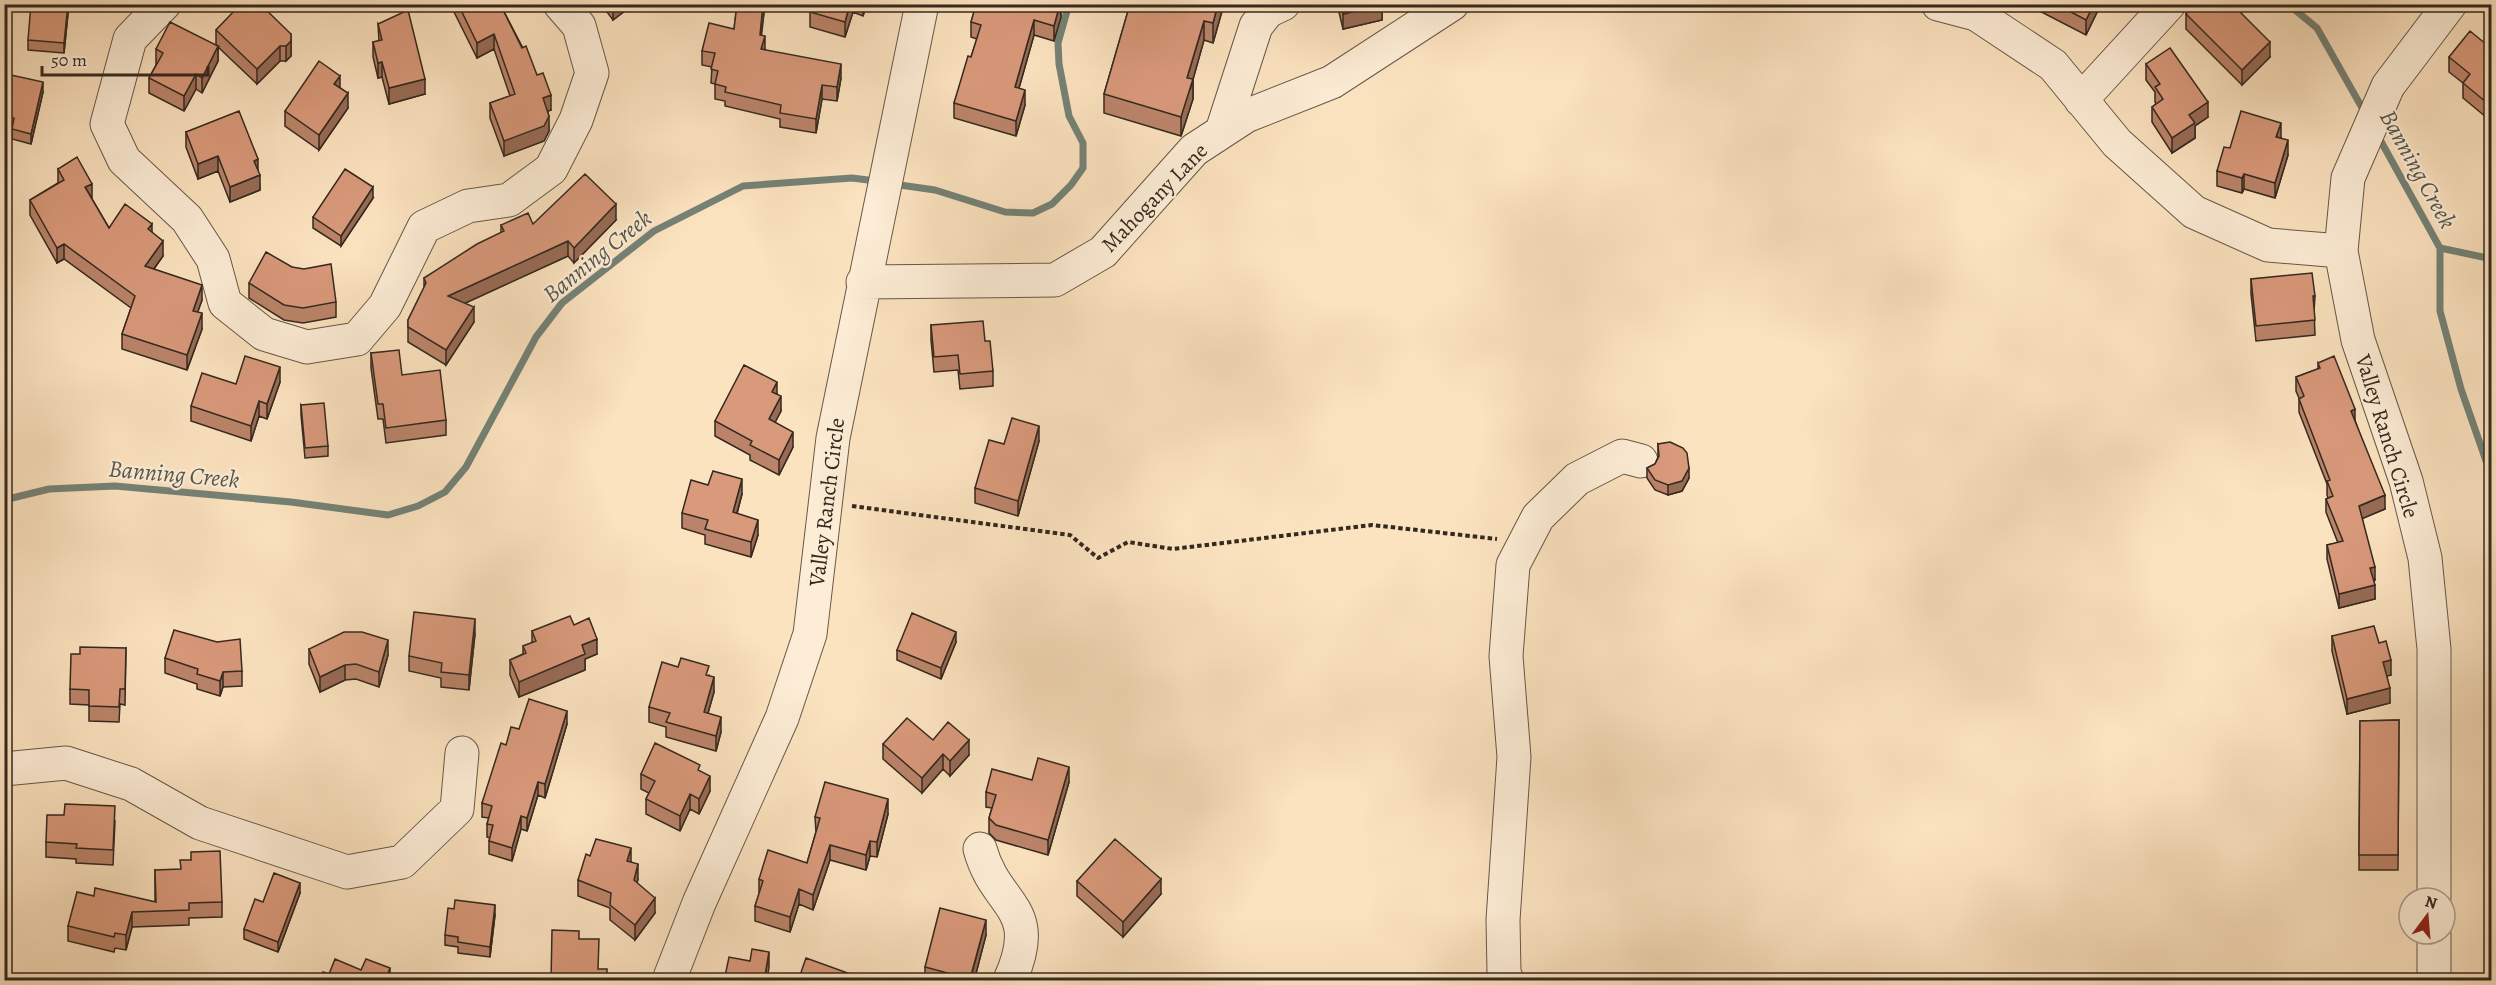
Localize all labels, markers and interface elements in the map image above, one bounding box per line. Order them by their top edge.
scale bar [42,39,208,77]
text: 50 m [51,48,87,72]
water label: Banning Creek [2372,104,2464,234]
street label: Mahogany Lane [1095,136,1215,259]
water label: Banning Creek [536,202,658,310]
street label: Valley Ranch Circle [2348,350,2426,522]
street label: Valley Ranch Circle [802,416,852,589]
water label: Banning Creek [107,452,241,496]
north arrow [2397,886,2457,946]
text: N [2422,890,2440,915]

